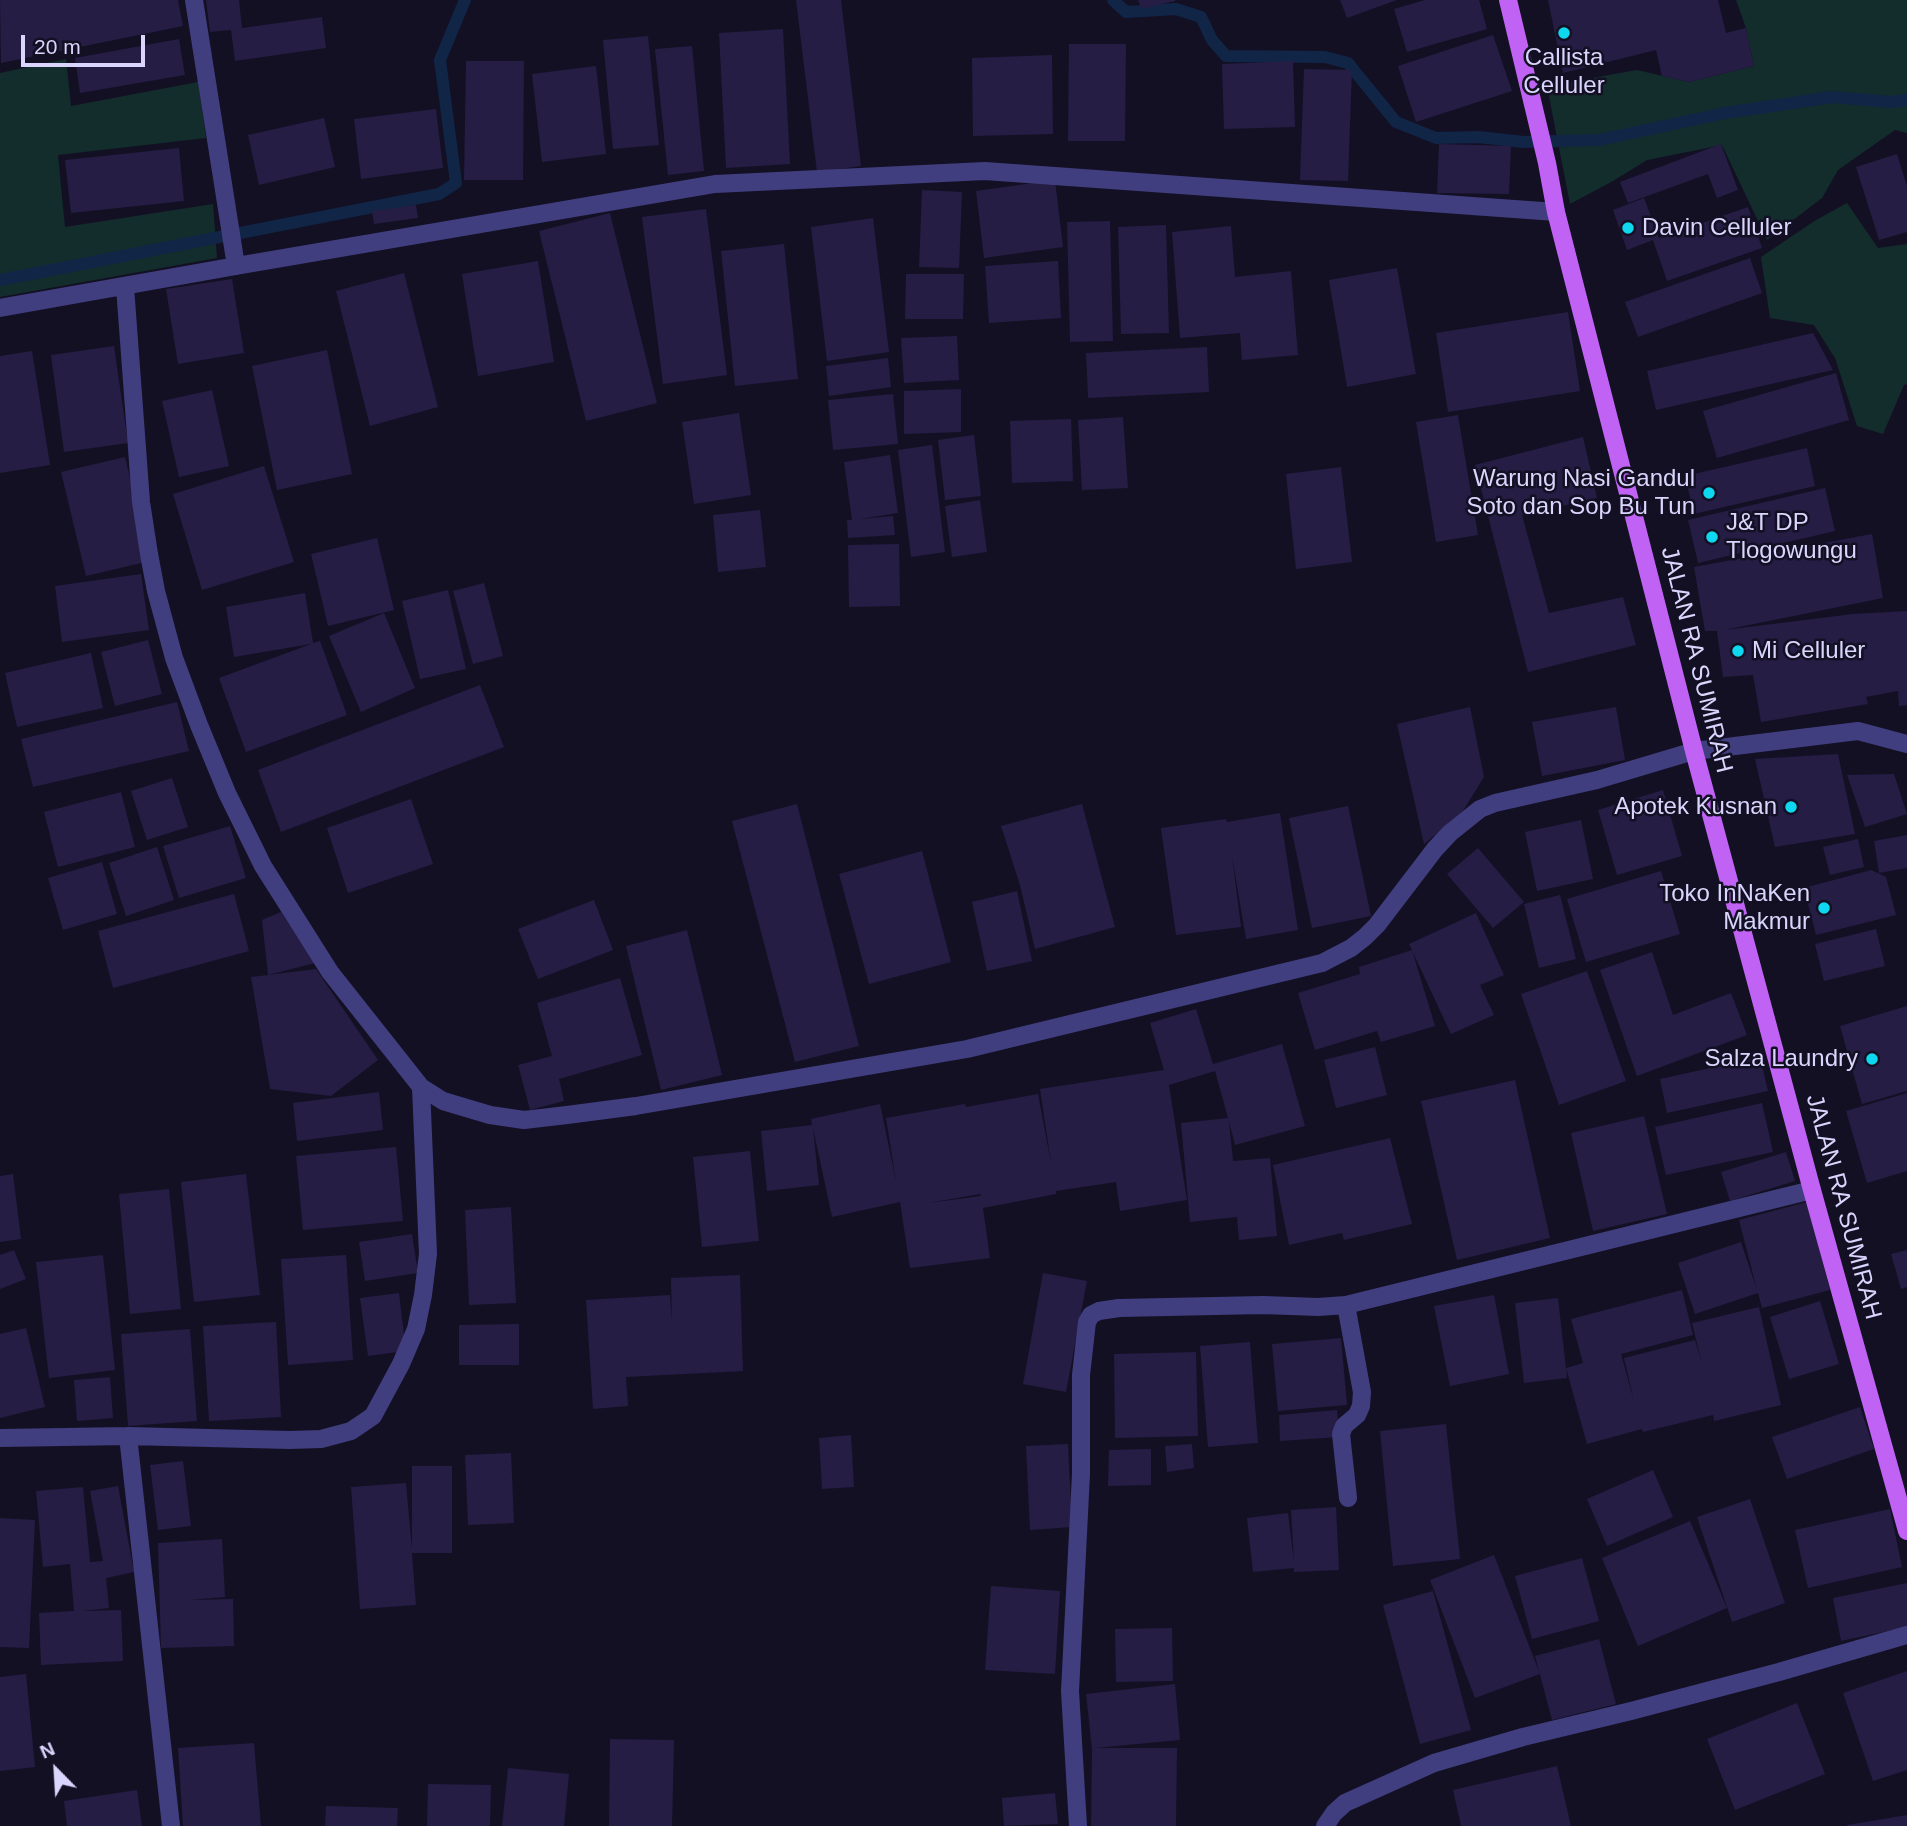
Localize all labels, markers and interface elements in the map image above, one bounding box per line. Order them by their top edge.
scale bar [24,21,149,65]
marker: Callista Celluler [1556,25,1572,41]
text: 20 m [34,35,81,58]
place label: Callista Celluler [1523,44,1605,100]
place label: Davin Celluler [1642,214,1791,242]
marker: Davin Celluler [1620,220,1636,236]
place label: Warung Nasi Gandul Soto dan Sop Bu Tun [1466,465,1695,521]
marker: Warung Nasi Gandul Soto dan Sop Bu Tun [1701,485,1717,501]
place label: J&T DP Tlogowungu [1726,509,1857,565]
marker: J&T DP Tlogowungu [1704,529,1720,545]
street label: JALAN RA SUMIRAH [1654,544,1738,776]
place label: Mi Celluler [1752,637,1865,665]
marker: Mi Celluler [1730,643,1746,659]
place label: Apotek Kusnan [1614,793,1777,821]
marker: Apotek Kusnan [1783,799,1799,815]
place label: Toko InNaKen Makmur [1659,880,1810,936]
marker: Toko InNaKen Makmur [1816,900,1832,916]
place label: Salza Laundry [1705,1045,1858,1073]
marker: Salza Laundry [1864,1051,1880,1067]
street label: JALAN RA SUMIRAH [1799,1091,1887,1323]
north arrow [21,1735,91,1805]
text: N [37,1738,58,1763]

